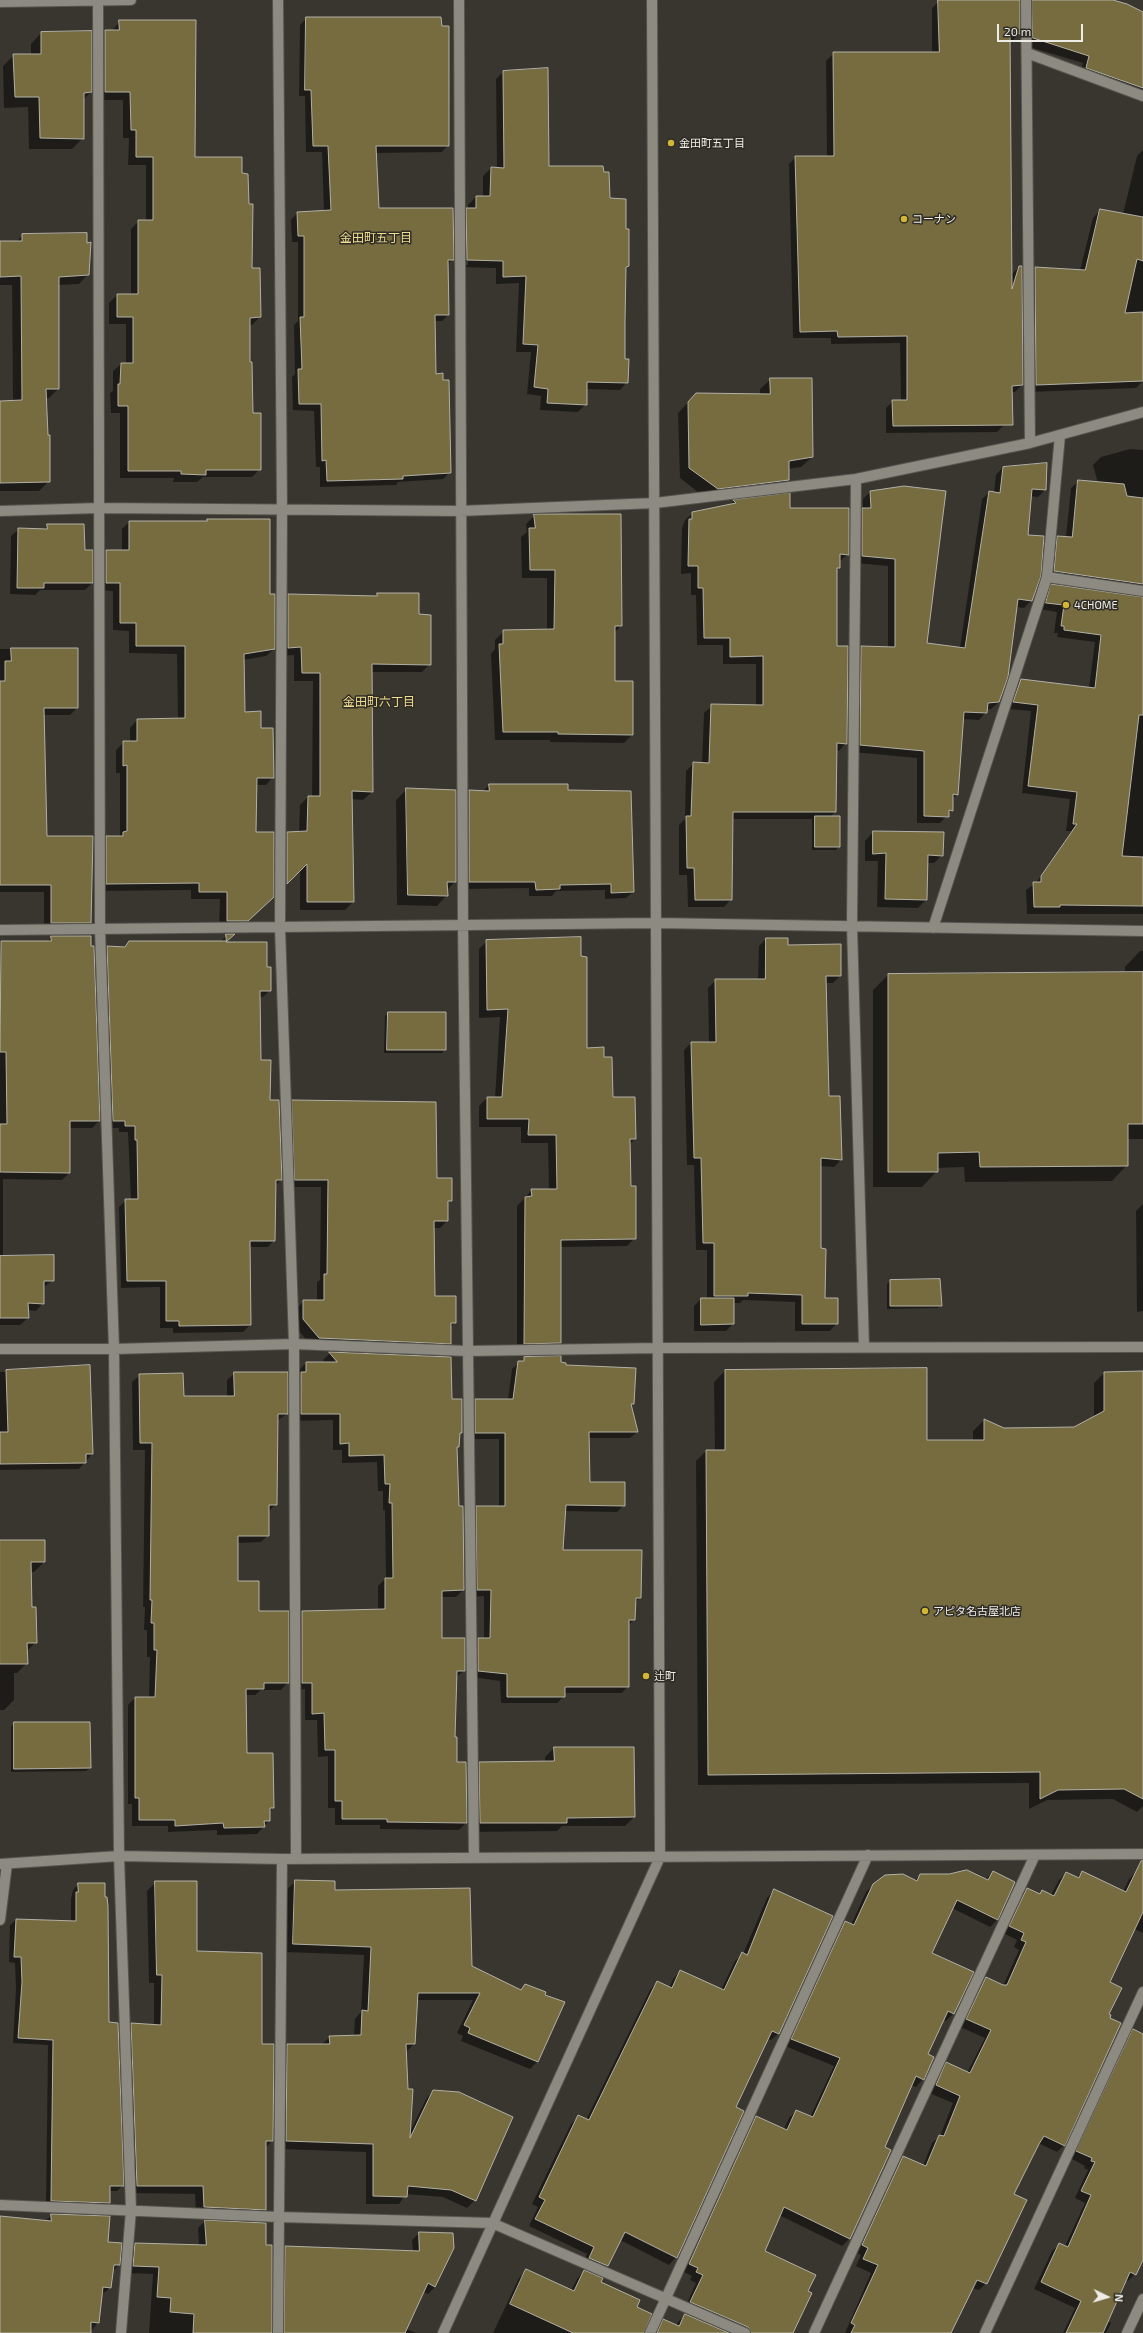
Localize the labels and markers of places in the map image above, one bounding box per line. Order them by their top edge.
place label: 金田町五丁目 [679,136,745,150]
marker: 金田町五丁目 [666,138,676,148]
place label: コーナン [912,212,956,226]
marker: コーナン [899,214,909,224]
place label: 4CHOME [1074,598,1118,612]
marker: 4CHOME [1061,600,1071,610]
place label: アピタ名古屋北店 [933,1604,1021,1618]
marker: アピタ名古屋北店 [920,1606,930,1616]
place label: 辻町 [654,1669,676,1683]
marker: 辻町 [641,1671,651,1681]

